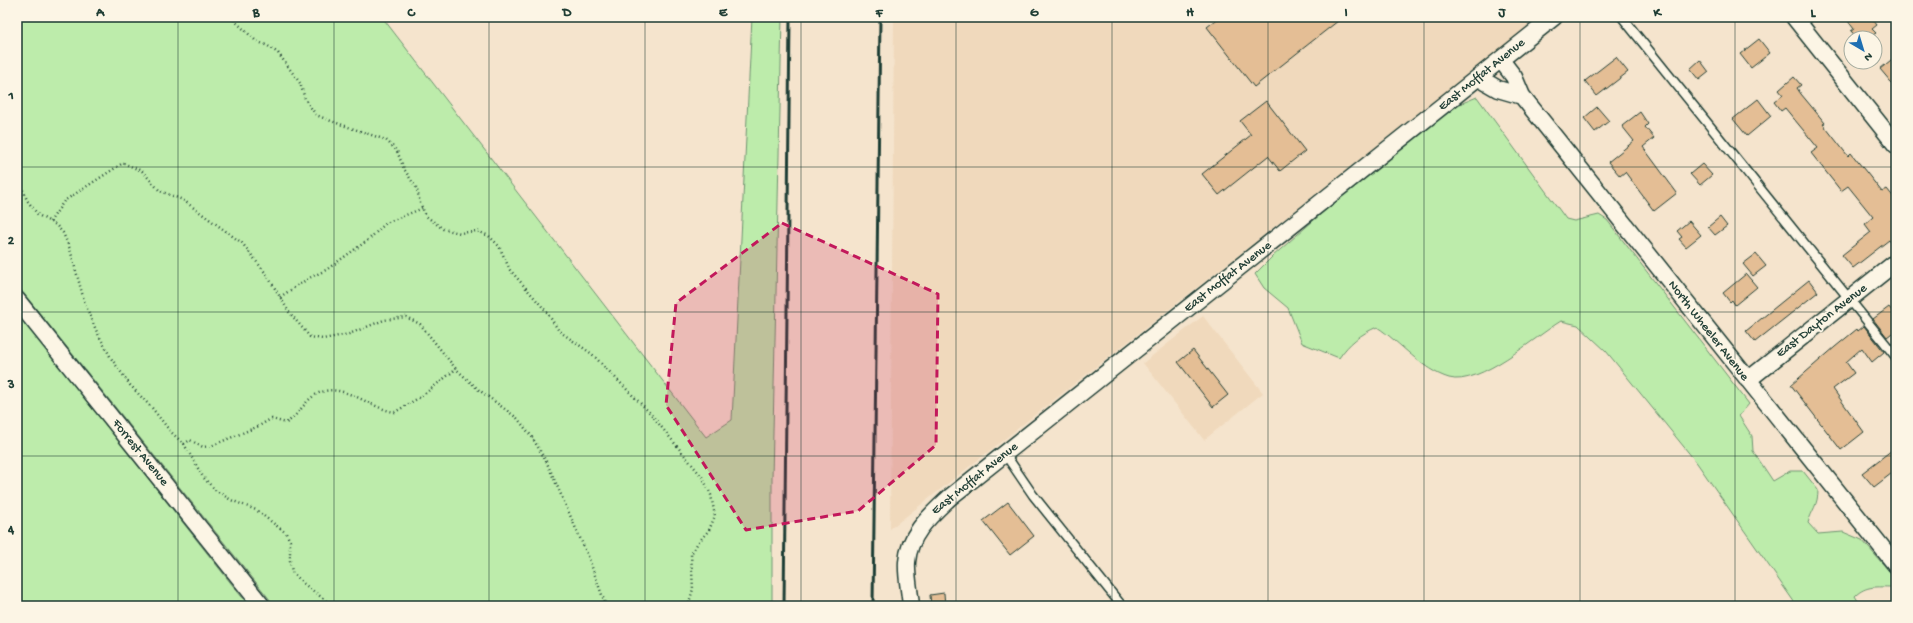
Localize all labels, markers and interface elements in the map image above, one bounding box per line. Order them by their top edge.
text: A [95,6,105,21]
text: B [252,6,261,21]
text: C [406,6,416,21]
text: D [562,6,572,21]
text: E [719,6,728,21]
text: F [875,6,884,21]
text: G [1030,6,1039,21]
text: H [1186,6,1194,21]
text: I [1344,6,1348,21]
text: J [1498,6,1507,21]
text: K [1652,6,1662,21]
text: L [1811,6,1817,21]
north arrow [1843,30,1883,70]
street label: East Moffat Avenue [1436,35,1528,114]
text: N [1861,49,1874,63]
text: 1 [7,89,14,104]
text: 2 [8,234,15,249]
street label: East Moffat Avenue [1181,238,1275,316]
street label: North Wheeler Avenue [1664,278,1752,384]
street label: East Dayton Avenue [1774,281,1871,361]
text: 3 [7,378,15,393]
street label: Forrest Avenue [108,416,172,490]
street label: East Moffat Avenue [929,439,1021,518]
text: 4 [7,523,15,538]

